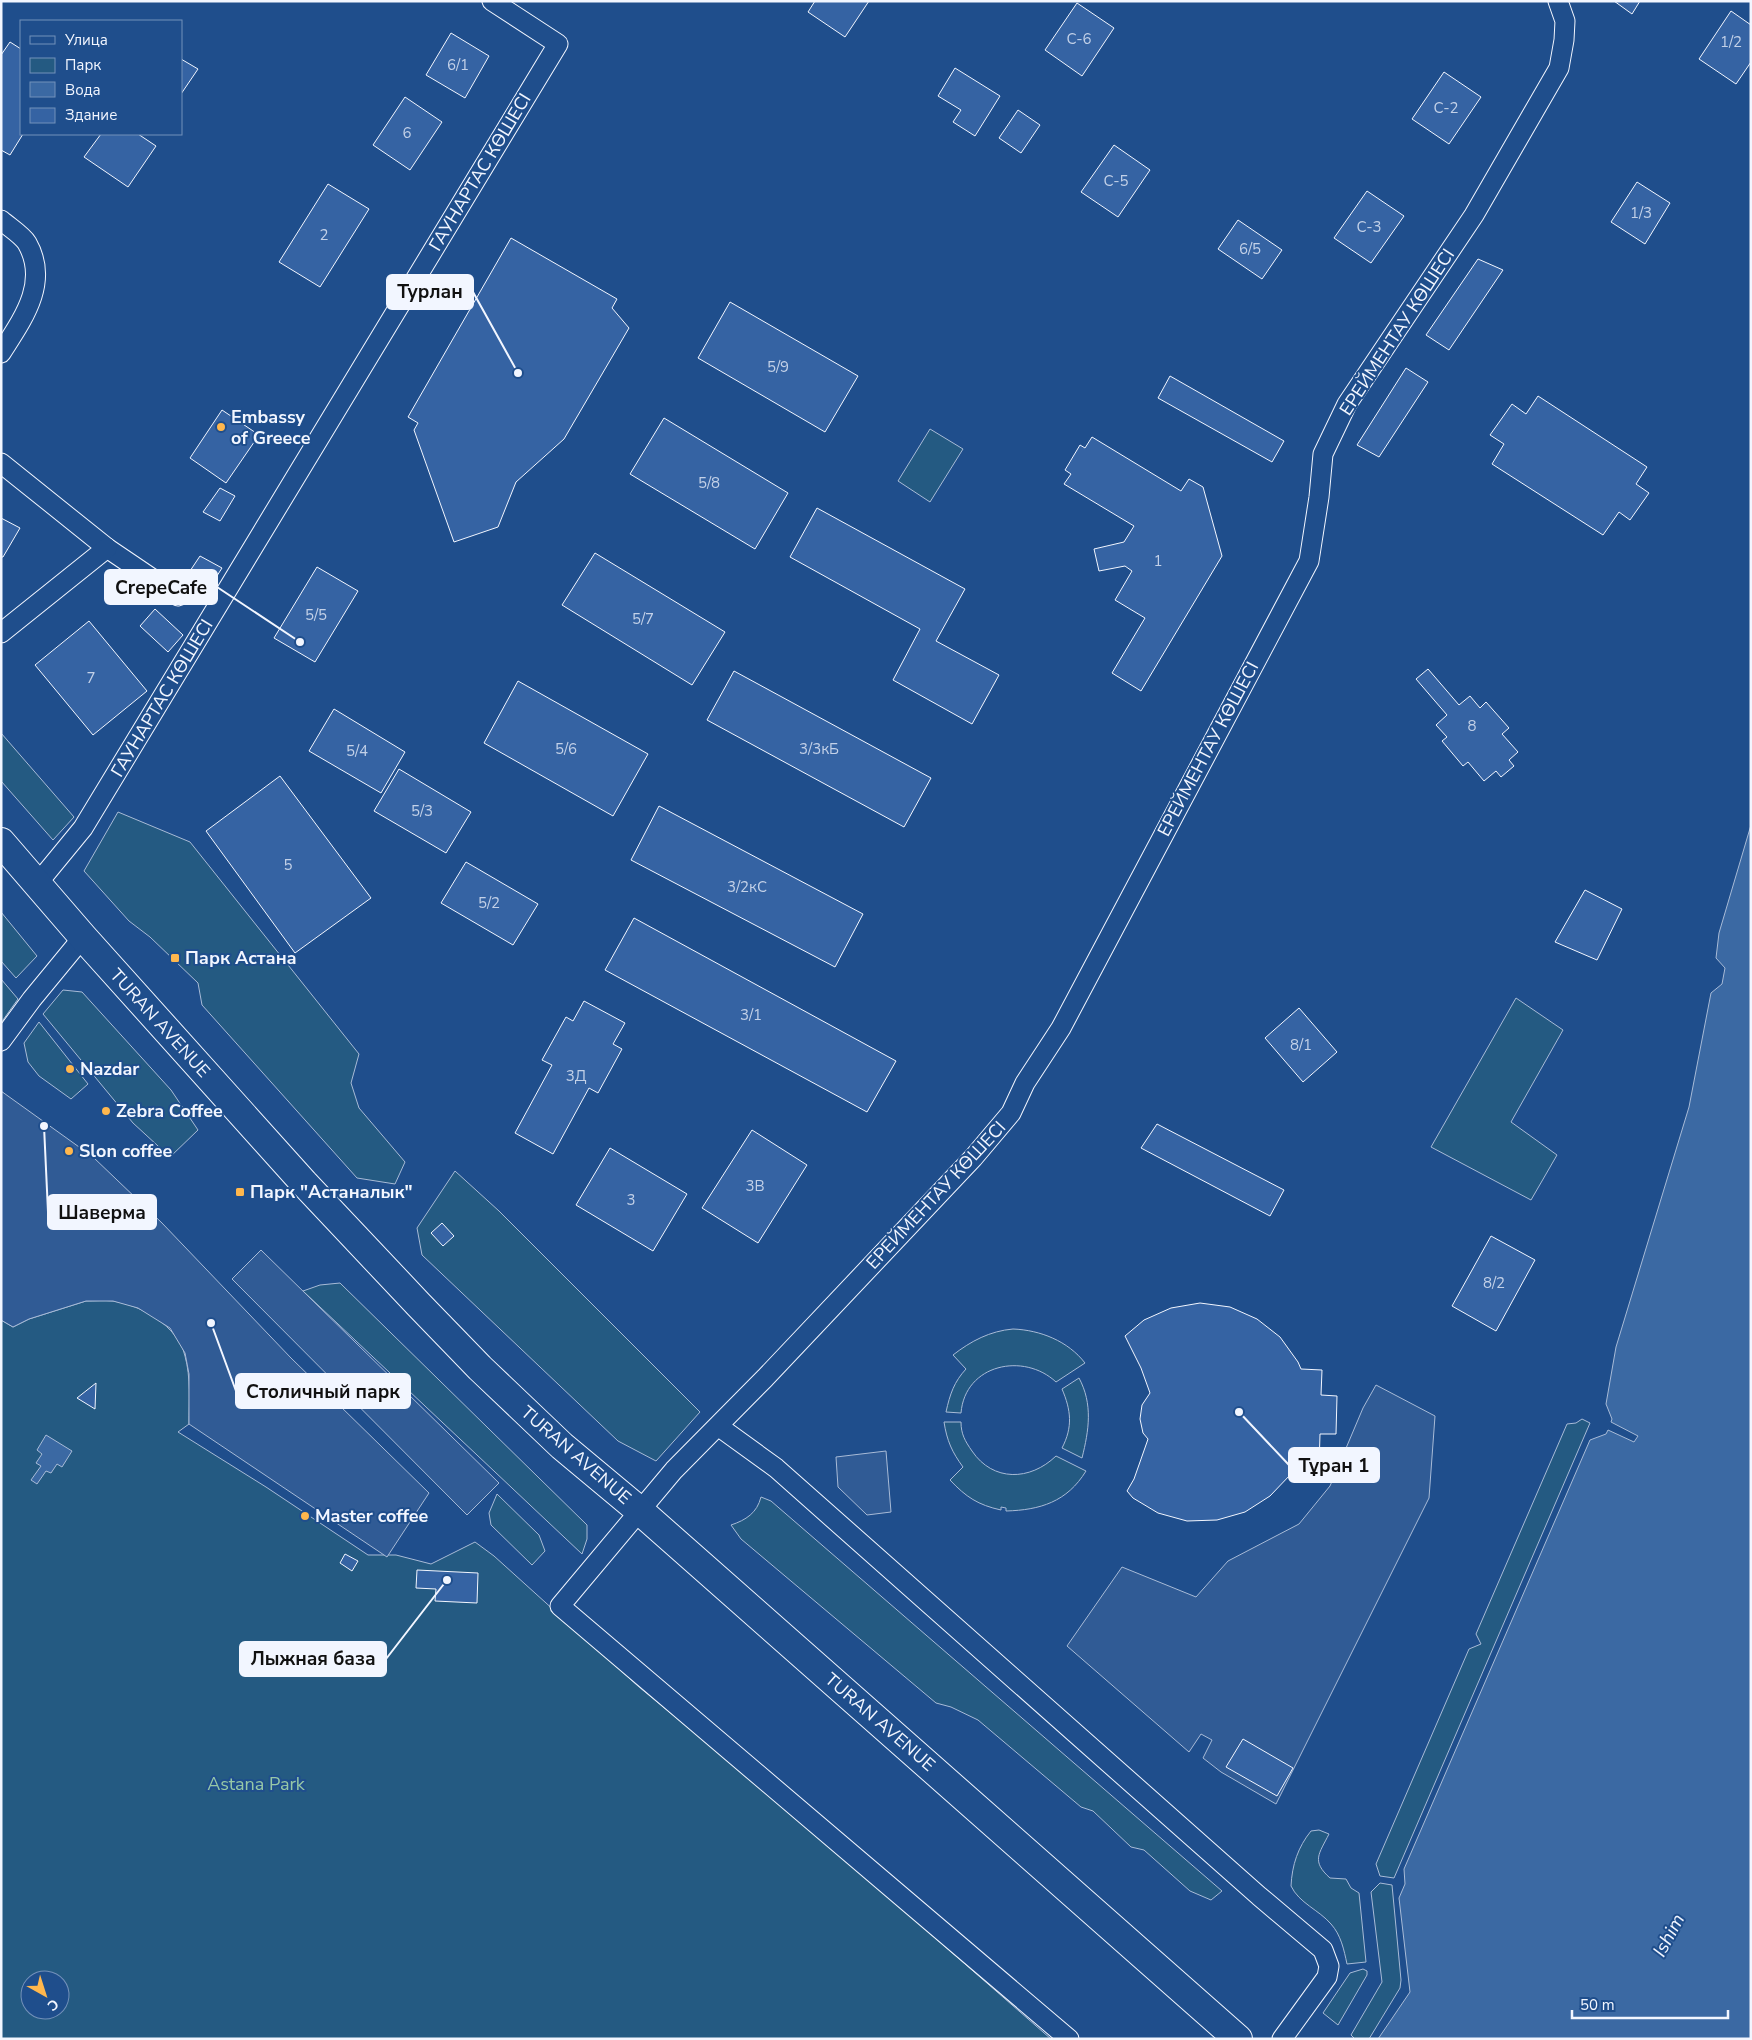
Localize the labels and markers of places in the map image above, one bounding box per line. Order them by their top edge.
callout: Турлан [387,275,473,309]
place label: Embassy of Greece [231,405,311,450]
marker: Embassy of Greece [215,421,227,433]
callout: CrepeCafe [105,570,217,604]
place label: Парк Астана [185,946,297,970]
marker: Парк Астана [169,952,181,964]
place label: Nazdar [80,1057,139,1081]
marker: Nazdar [64,1063,76,1075]
place label: Zebra Coffee [116,1099,223,1123]
marker: Zebra Coffee [100,1105,112,1117]
place label: Slon coffee [79,1139,173,1163]
marker: Slon coffee [63,1145,75,1157]
place label: Парк "Астаналык" [250,1180,413,1204]
marker: Парк "Астаналык" [234,1186,246,1198]
callout: Шаверма [48,1195,156,1229]
callout: Столичный парк [236,1374,410,1408]
callout: Тұран 1 [1289,1448,1379,1482]
place label: Master coffee [315,1504,428,1528]
marker: Master coffee [299,1510,311,1522]
callout: Лыжная база [240,1642,386,1676]

